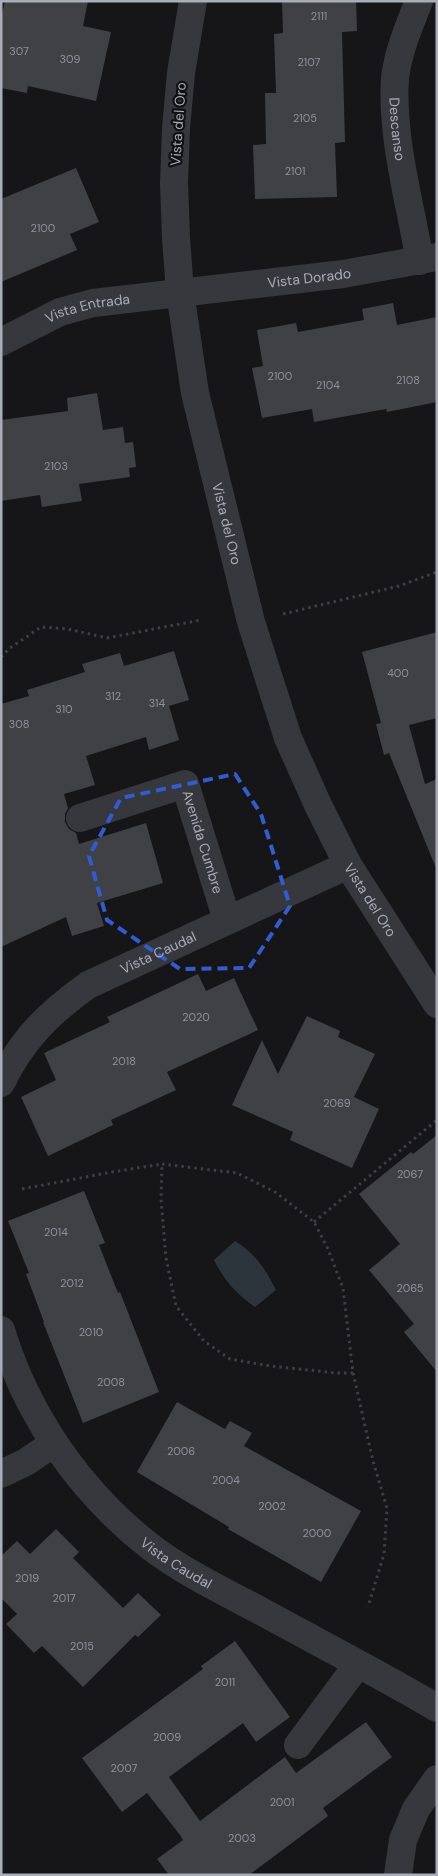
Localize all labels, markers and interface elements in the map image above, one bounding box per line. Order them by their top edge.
house number: 2111 [311,9,327,23]
house number: 307 [9,44,29,58]
house number: 309 [60,52,81,66]
house number: 2107 [297,55,321,69]
street label: Vista del Oro [166,82,190,166]
street label: Descanso [385,97,410,162]
house number: 2105 [293,111,317,125]
house number: 2101 [285,164,305,178]
house number: 2100 [31,221,55,235]
street label: Vista Dorado [266,264,353,292]
street label: Vista Entrada [42,290,131,327]
house number: 2100 [268,369,292,383]
house number: 2108 [396,373,420,387]
house number: 2104 [316,378,340,392]
house number: 2103 [44,459,68,473]
street label: Vista del Oro [208,481,246,567]
house number: 400 [387,666,409,680]
house number: 312 [105,689,121,703]
house number: 314 [149,696,166,710]
house number: 310 [55,702,73,716]
house number: 308 [9,717,29,731]
street label: Avenida Cumbre [178,788,227,896]
street label: Vista del Oro [340,860,401,940]
street label: Vista Caudal [117,927,199,978]
house number: 2020 [182,1010,210,1024]
house number: 2018 [112,1054,136,1068]
house number: 2069 [323,1096,351,1110]
house number: 2067 [397,1167,423,1181]
house number: 2014 [44,1225,68,1239]
house number: 2012 [60,1276,84,1290]
house number: 2065 [396,1281,424,1295]
house number: 2010 [79,1325,103,1339]
house number: 2008 [97,1375,125,1389]
house number: 2006 [167,1444,195,1458]
house number: 2004 [212,1473,240,1487]
house number: 2002 [258,1499,286,1513]
house number: 2000 [303,1526,331,1540]
street label: Vista Caudal [137,1533,215,1593]
house number: 2019 [15,1571,39,1585]
house number: 2017 [52,1591,76,1605]
house number: 2015 [70,1639,94,1653]
house number: 2011 [215,1675,235,1689]
house number: 2009 [153,1730,181,1744]
house number: 2007 [111,1761,138,1775]
house number: 2001 [270,1795,294,1809]
house number: 2003 [228,1831,256,1845]

